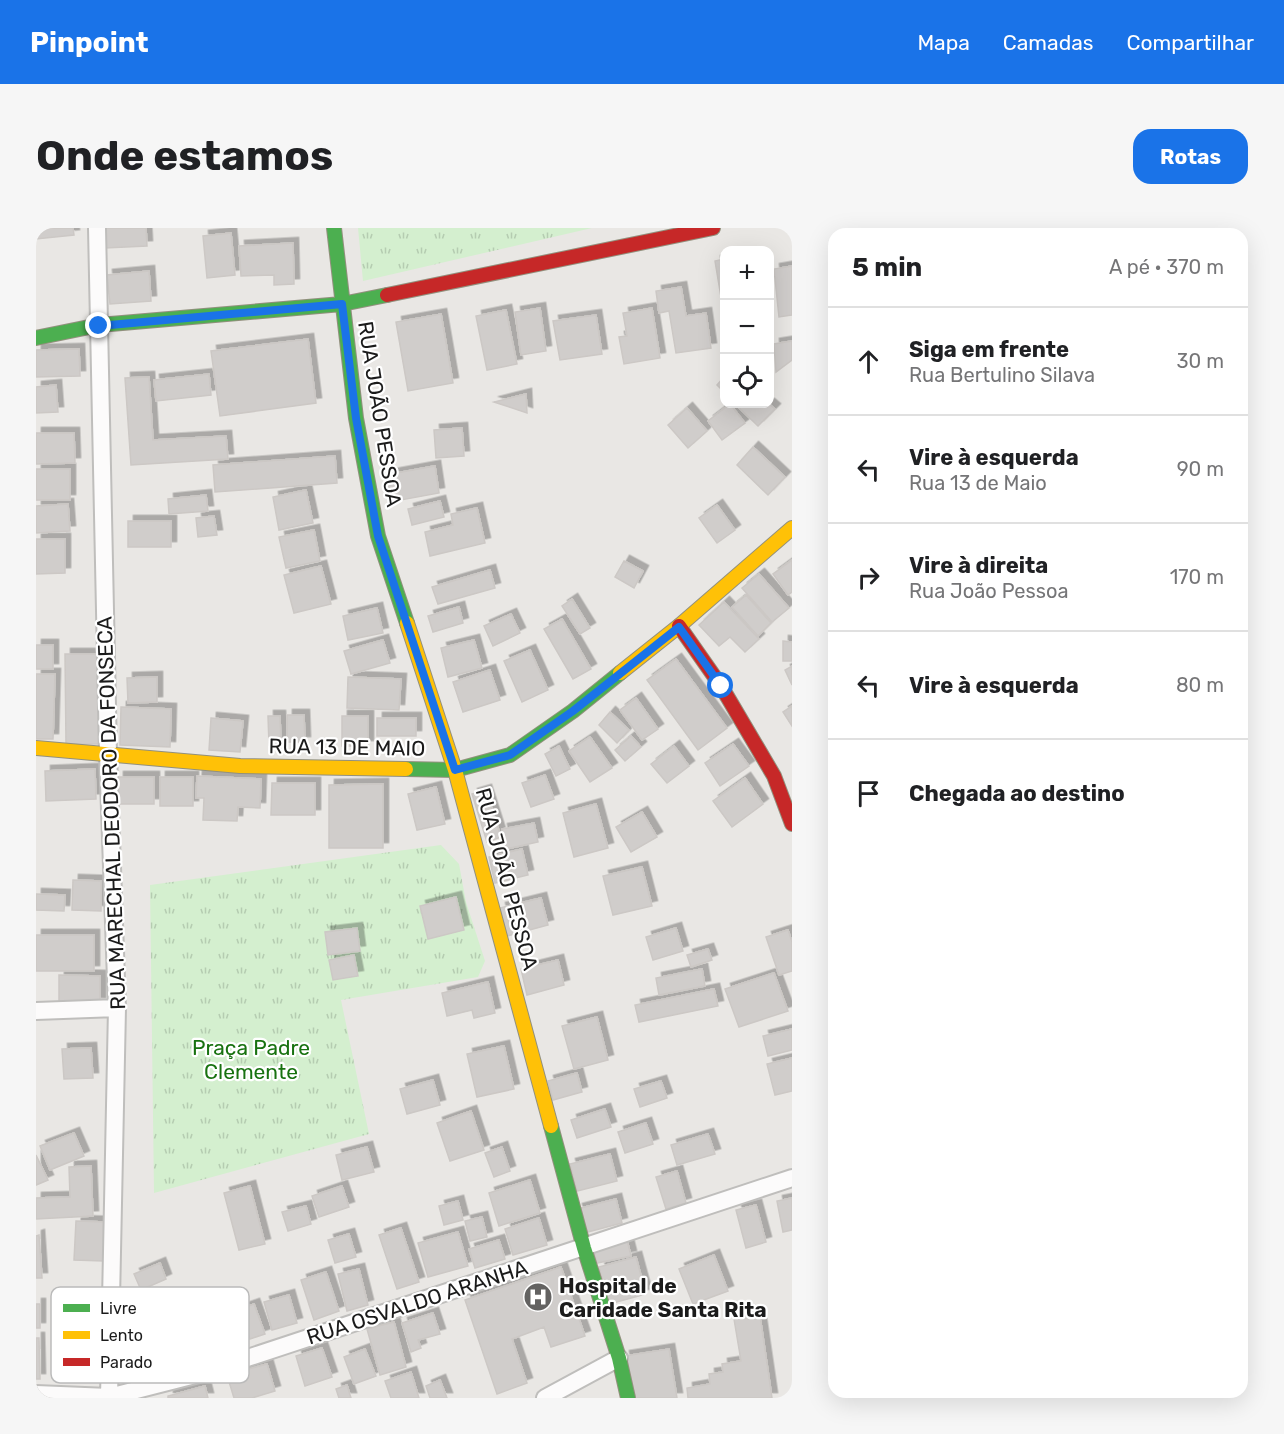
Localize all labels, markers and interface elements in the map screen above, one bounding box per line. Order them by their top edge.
text: Pinpoint [30,26,149,59]
text: Mapa [917,30,970,55]
text: Camadas [1003,30,1093,55]
text: Compartilhar [1126,30,1254,55]
button: Rotas [1133,129,1248,184]
text: Onde estamos [36,131,333,181]
map controls [720,246,774,408]
button: + [720,246,774,300]
text: 5 min [852,252,922,283]
text: A pé · 370 m [1109,255,1224,279]
button: − [720,300,774,354]
route end [85,312,111,338]
street label: RUA JOÃO PESSOA [353,319,407,509]
text: Siga em frente [909,336,1069,363]
icon: ahead [852,345,885,378]
text: 30 m [1177,349,1224,373]
button: locate [720,354,774,408]
text: Rua Bertulino Silava [909,363,1095,387]
text: Vire à esquerda [909,444,1079,471]
icon: left [852,453,885,486]
text: 90 m [1177,457,1224,481]
text: Rua 13 de Maio [909,471,1047,495]
text: Vire à direita [909,552,1048,579]
icon: right [852,561,885,594]
text: 170 m [1170,565,1224,589]
text: Rua João Pessoa [909,579,1068,603]
street label: RUA MARECHAL DEODORO DA FONSECA [92,616,130,1010]
icon: left [852,669,885,702]
route start [707,672,733,698]
text: Vire à esquerda [909,672,1079,699]
text: 80 m [1176,673,1224,697]
street label: RUA 13 DE MAIO [268,733,426,761]
icon: arrive [852,777,885,810]
text: Chegada ao destino [909,780,1125,807]
street label: RUA JOÃO PESSOA [471,785,543,973]
park label: Praça Padre Clemente [192,1035,310,1084]
street label: RUA OSVALDO ARANHA [303,1254,531,1350]
place label: Hospital de Caridade Santa Rita [559,1273,767,1322]
hospital icon: Hospital de Caridade Santa Rita [522,1281,554,1313]
legend [51,1287,249,1383]
text: Livre [100,1299,137,1318]
text: Lento [100,1326,143,1345]
text: Parado [100,1353,152,1372]

